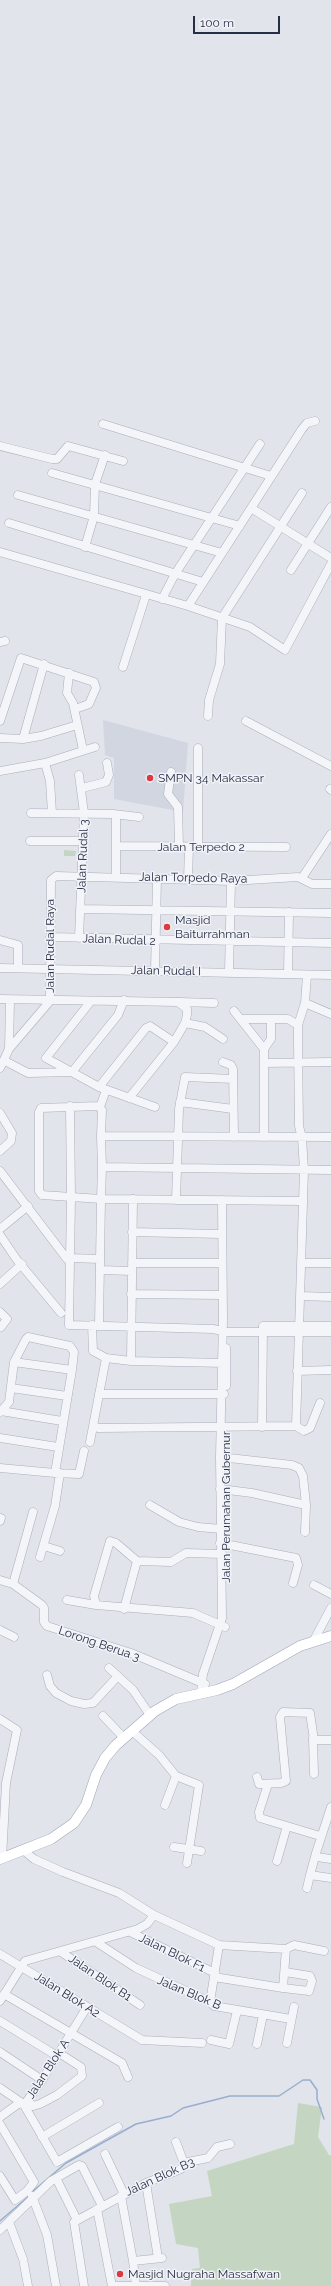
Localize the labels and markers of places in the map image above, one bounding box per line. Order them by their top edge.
place label: SMPN 34 Makassar [158,771,264,785]
marker: SMPN 34 Makassar [145,773,155,783]
place label: Masjid Baiturrahman [175,913,250,941]
marker: Masjid Baiturrahman [162,922,172,932]
place label: Masjid Nugraha Massafwan [128,2267,280,2281]
marker: Masjid Nugraha Massafwan [115,2269,125,2279]

